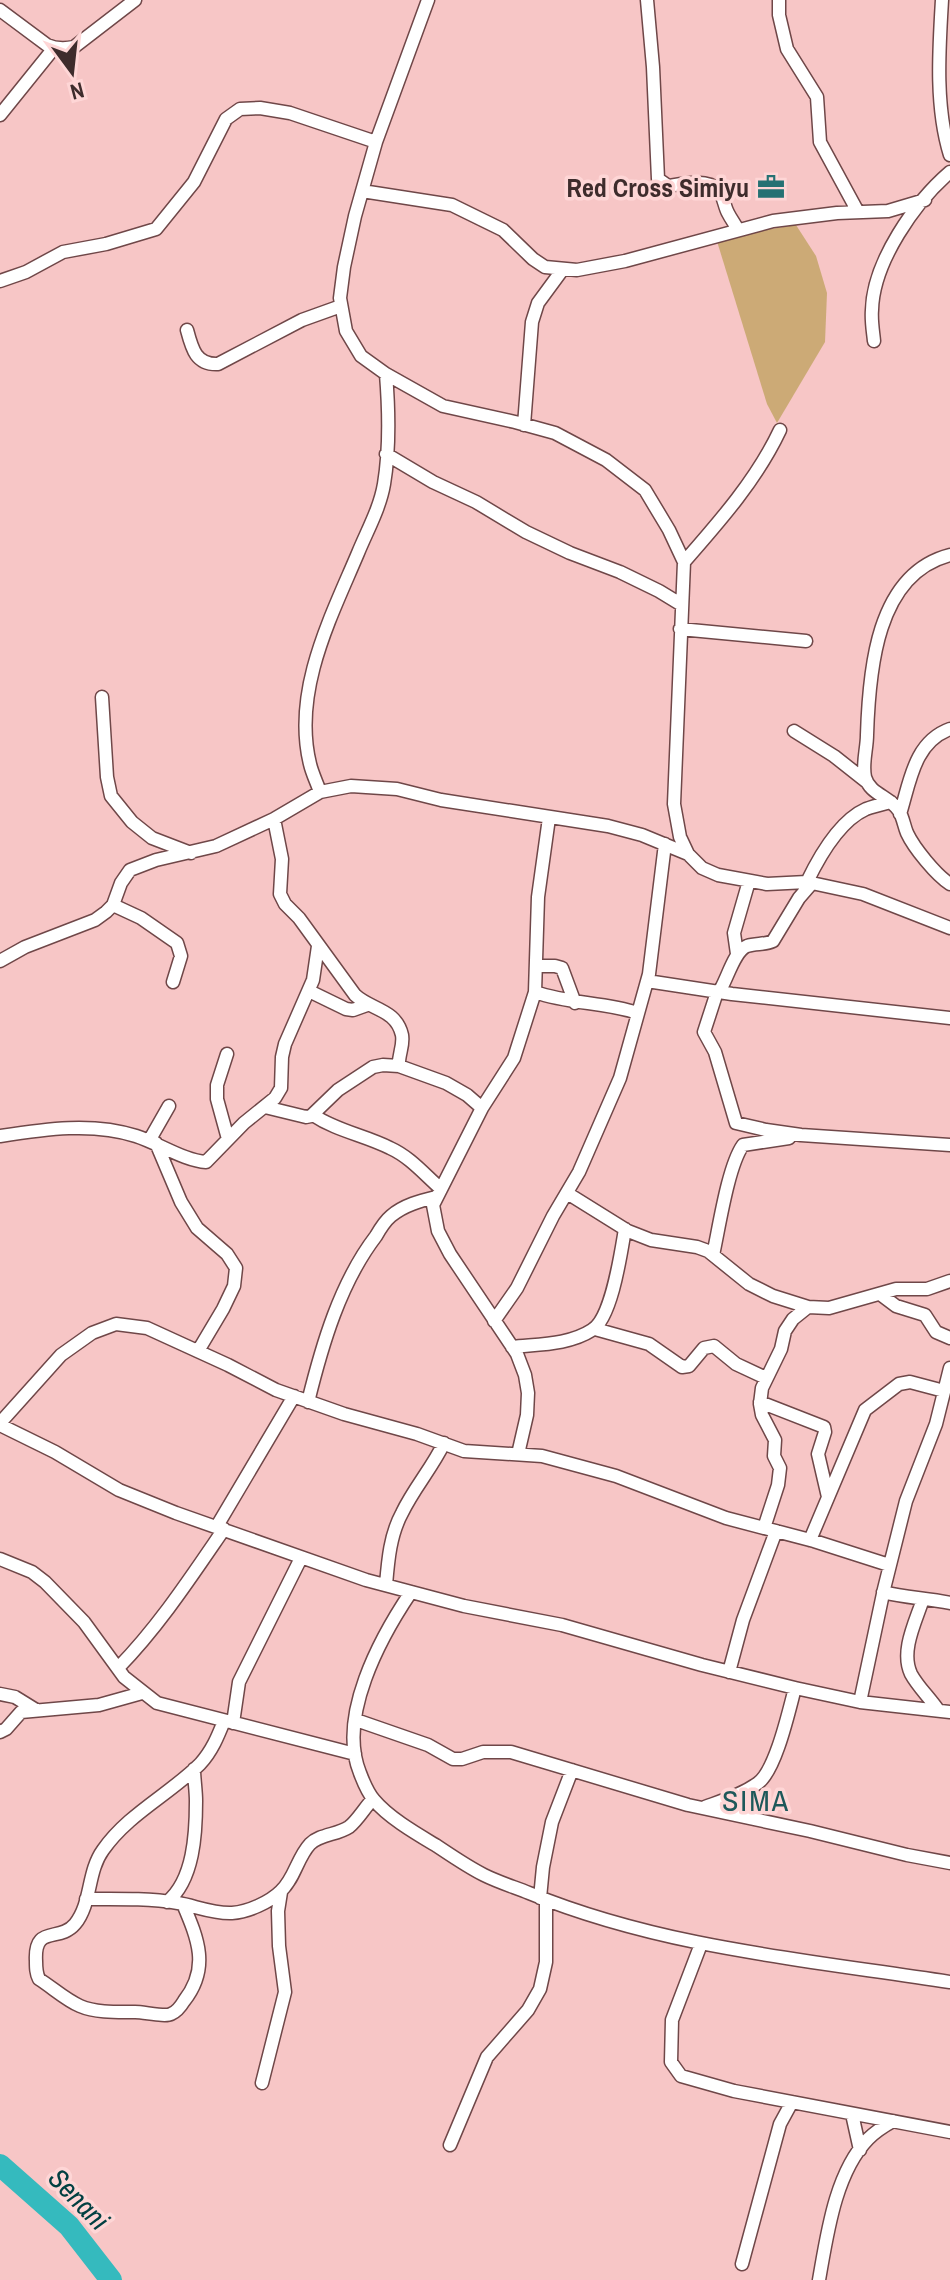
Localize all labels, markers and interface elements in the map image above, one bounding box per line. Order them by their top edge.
north arrow [32,32,112,112]
text: N [67,75,87,107]
place label: Red Cross Simiyu [567,170,749,205]
office icon: Red Cross Simiyu [756,172,786,202]
district label: SIMA [722,1780,790,1820]
water label: Senani [40,2160,118,2239]

